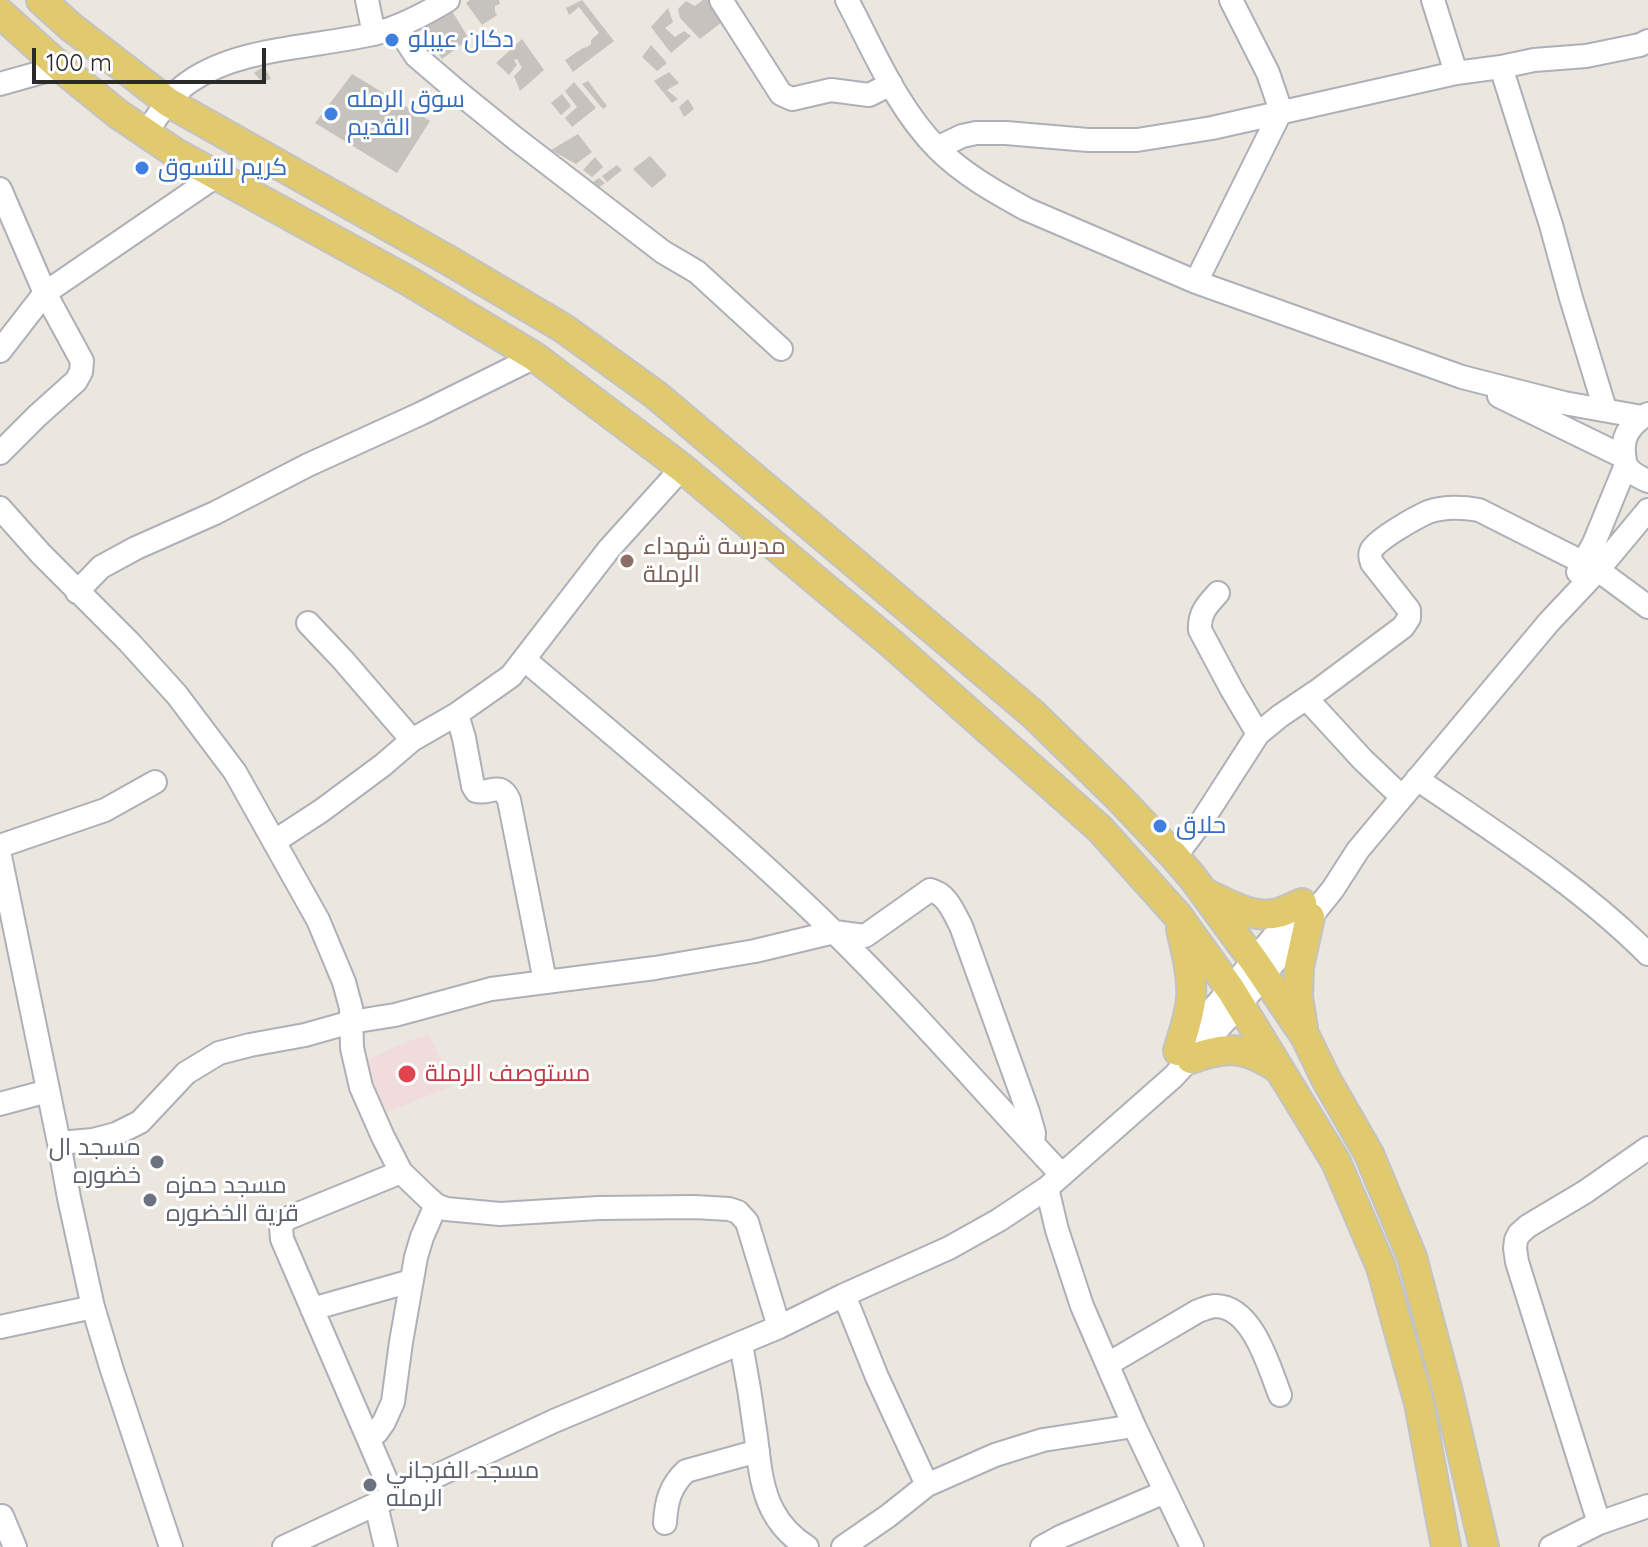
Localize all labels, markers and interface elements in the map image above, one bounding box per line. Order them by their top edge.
place label: دكان عيبلو [408,26,514,54]
marker: دكان عيبلو [383,31,401,49]
scale bar [36,32,270,82]
text: 100 m [46,47,112,77]
place label: سوق الرمله القديم [347,86,465,142]
marker: سوق الرمله القديم [322,105,340,123]
place label: كريم للتسوق [158,154,287,182]
marker: كريم للتسوق [133,159,151,177]
place label: مدرسة شهداء الرملة [643,533,786,589]
marker: مدرسة شهداء الرملة [618,552,636,570]
place label: حلاق [1176,812,1226,840]
marker: حلاق [1151,817,1169,835]
place label: مستوصف الرملة [425,1060,590,1088]
marker: مستوصف الرملة [396,1063,418,1085]
place label: مسجد ال خضوره [49,1134,141,1190]
marker: مسجد ال خضوره [148,1153,166,1171]
place label: مسجد حمزه قرية الخضوره [166,1172,299,1228]
marker: مسجد حمزه قرية الخضوره [141,1191,159,1209]
place label: مسجد الفرجاني الرمله [386,1457,540,1513]
marker: مسجد الفرجاني الرمله [361,1476,379,1494]

